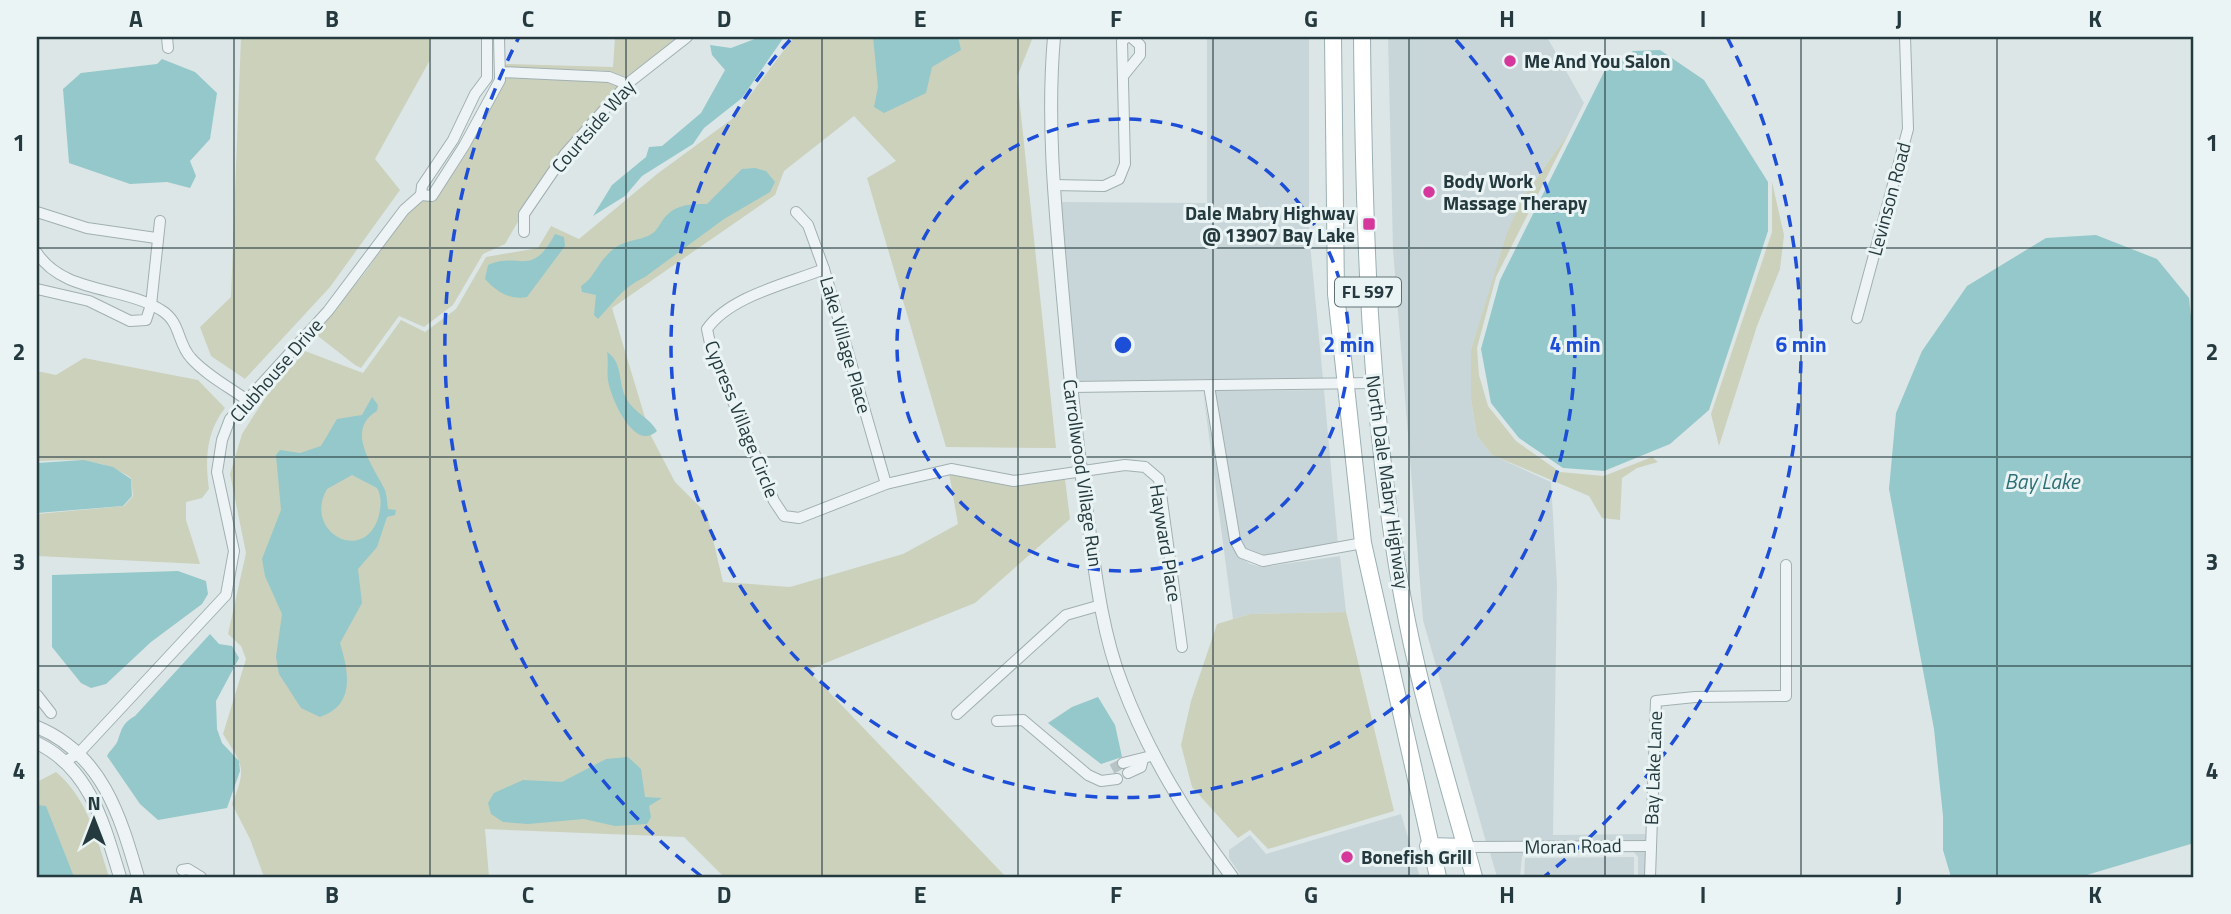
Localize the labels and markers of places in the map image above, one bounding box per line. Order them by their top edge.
place label: Me And You Salon [1524,46,1670,75]
marker: Me And You Salon [1502,53,1518,69]
place label: Body Work Massage Therapy [1443,166,1588,217]
marker: Body Work Massage Therapy [1421,184,1437,200]
place label: Dale Mabry Highway @ 13907 Bay Lake [1185,198,1355,249]
marker: Dale Mabry Highway @ 13907 Bay Lake [1361,216,1377,232]
centre of rings [1111,333,1135,357]
place label: Bonefish Grill [1361,842,1472,871]
marker: Bonefish Grill [1339,849,1355,865]

